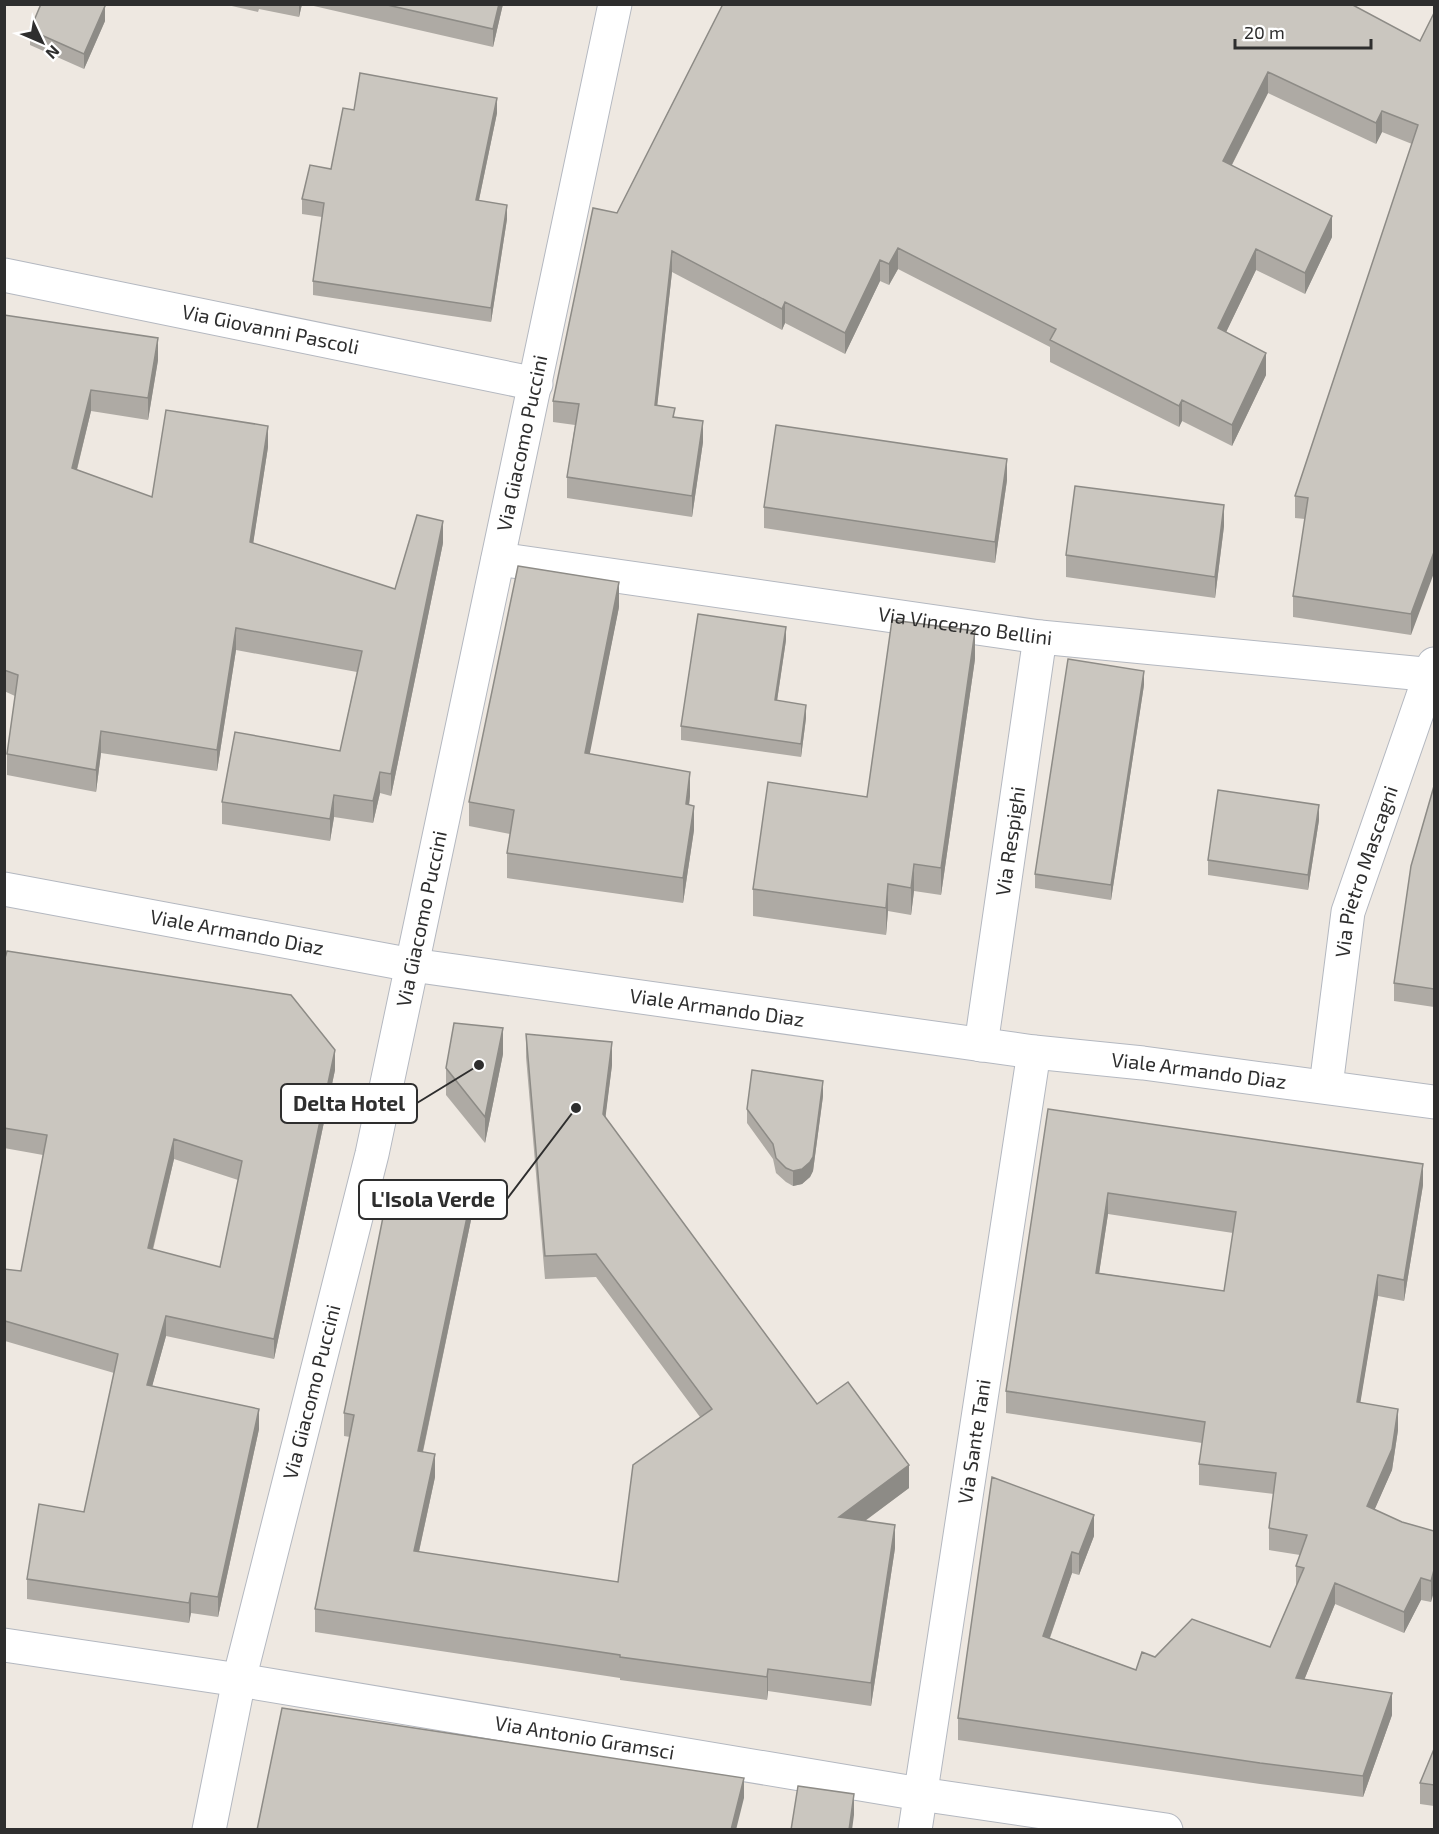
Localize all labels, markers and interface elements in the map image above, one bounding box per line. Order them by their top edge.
north arrow [12,12,72,72]
scale bar [1235,12,1372,50]
text: 20 m [1244,21,1285,43]
text: N [42,42,64,64]
street label: Via Giovanni Pascoli [180,299,361,358]
street label: Via Giacomo Puccini [491,353,552,533]
street label: Via Vincenzo Bellini [877,601,1053,649]
street label: Via Pietro Mascagni [1329,782,1402,959]
street label: Via Respighi [990,785,1029,897]
street label: Via Giacomo Puccini [390,828,451,1009]
street label: Viale Armando Diaz [148,903,326,959]
street label: Viale Armando Diaz [628,983,806,1031]
street label: Viale Armando Diaz [1110,1047,1288,1093]
callout: Delta Hotel [281,1084,417,1123]
text: Delta Hotel [293,1090,405,1115]
callout: L'Isola Verde [359,1180,507,1219]
text: L'Isola Verde [371,1186,495,1211]
street label: Via Giacomo Puccini [277,1302,345,1482]
street label: Via Sante Tani [952,1377,995,1506]
street label: Via Antonio Gramsci [493,1710,676,1764]

